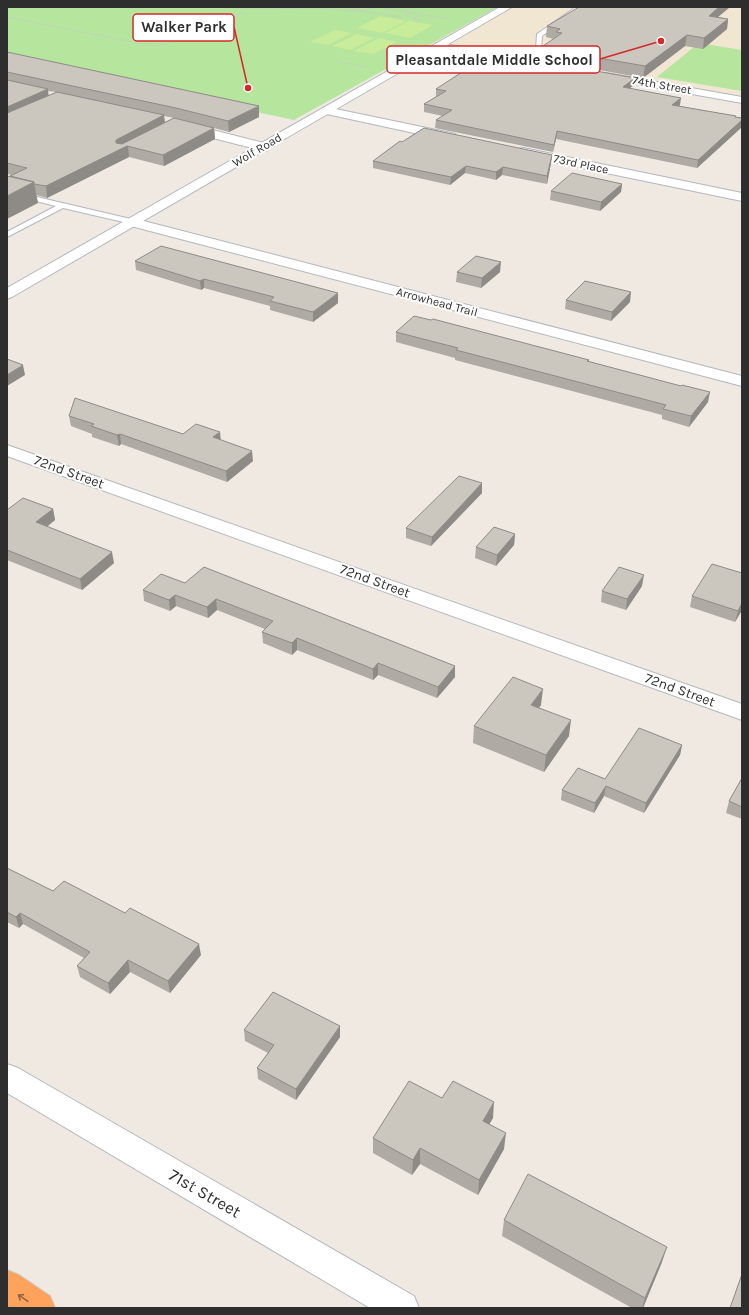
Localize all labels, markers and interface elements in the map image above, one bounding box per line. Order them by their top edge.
callout: Walker Park [133,14,234,41]
text: Walker Park [141,18,227,36]
callout: Pleasantdale Middle School [387,46,600,73]
text: Pleasantdale Middle School [395,51,593,69]
street label: 74th Street [631,73,693,97]
street label: Wolf Road [230,130,284,170]
street label: 73rd Place [552,151,610,177]
street label: Arrowhead Trail [395,284,479,320]
street label: 72nd Street [32,451,106,493]
street label: 72nd Street [338,560,412,602]
street label: 72nd Street [643,669,717,711]
street label: 71st Street [166,1164,244,1222]
one-way arrow [17,1294,28,1302]

